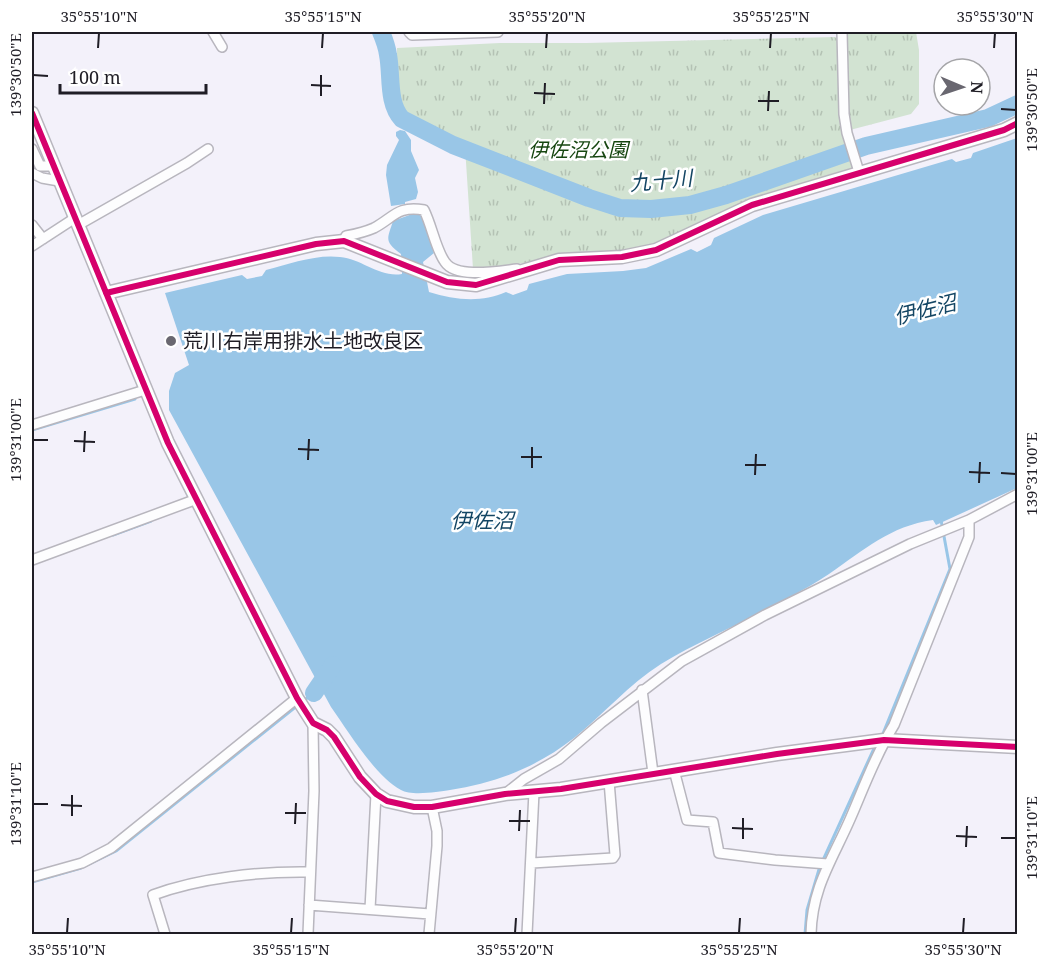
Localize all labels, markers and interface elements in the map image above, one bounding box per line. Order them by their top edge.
text: 35°55'10"N [60,6,138,26]
text: 35°55'15"N [284,6,362,26]
text: 35°55'20"N [508,6,586,26]
text: 35°55'25"N [732,6,810,26]
text: 35°55'30"N [956,6,1034,26]
text: 139°30'50"E [5,33,25,117]
scale bar [60,57,206,95]
north arrow [932,57,992,117]
text: 100 m [69,65,121,89]
text: 139°30'50"E [1021,68,1041,152]
text: N [966,81,988,95]
park label: 伊佐沼公園 [528,136,631,163]
water label: 九十川 [628,163,696,197]
water label: 伊佐沼 [891,287,962,330]
place label: 荒川右岸用排水土地改良区 [183,327,423,354]
marker: 荒川右岸用排水土地改良区 [164,334,178,348]
text: 139°31'00"E [5,398,25,482]
text: 139°31'00"E [1021,432,1041,516]
water label: 伊佐沼 [451,506,516,534]
text: 139°31'10"E [5,762,25,846]
text: 139°31'10"E [1021,796,1041,880]
text: 35°55'10"N [28,939,106,959]
text: 35°55'15"N [252,939,330,959]
text: 35°55'20"N [476,939,554,959]
text: 35°55'25"N [700,939,778,959]
text: 35°55'30"N [924,939,1002,959]

